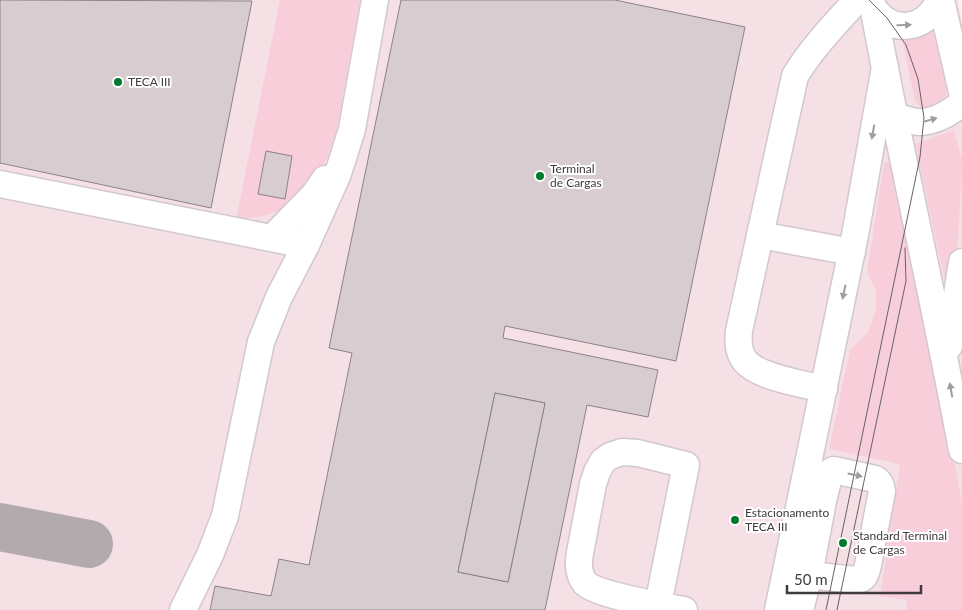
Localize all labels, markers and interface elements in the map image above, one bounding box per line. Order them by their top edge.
one-way arrow [897,21,913,29]
place label: TECA III [128,74,171,89]
marker: TECA III [112,76,124,88]
one-way arrow [923,115,938,123]
one-way arrow [869,124,877,140]
place label: Terminal de Cargas [550,161,602,190]
marker: Terminal de Cargas [534,170,546,182]
one-way arrow [839,284,847,300]
one-way arrow [946,382,954,398]
one-way arrow [847,471,863,479]
place label: Estacionamento TECA III [745,505,829,534]
marker: Estacionamento TECA III [729,514,741,526]
place label: Standard Terminal de Cargas [853,528,947,557]
marker: Standard Terminal de Cargas [837,537,849,549]
scale bar [787,562,921,594]
text: 50 m [794,570,828,588]

